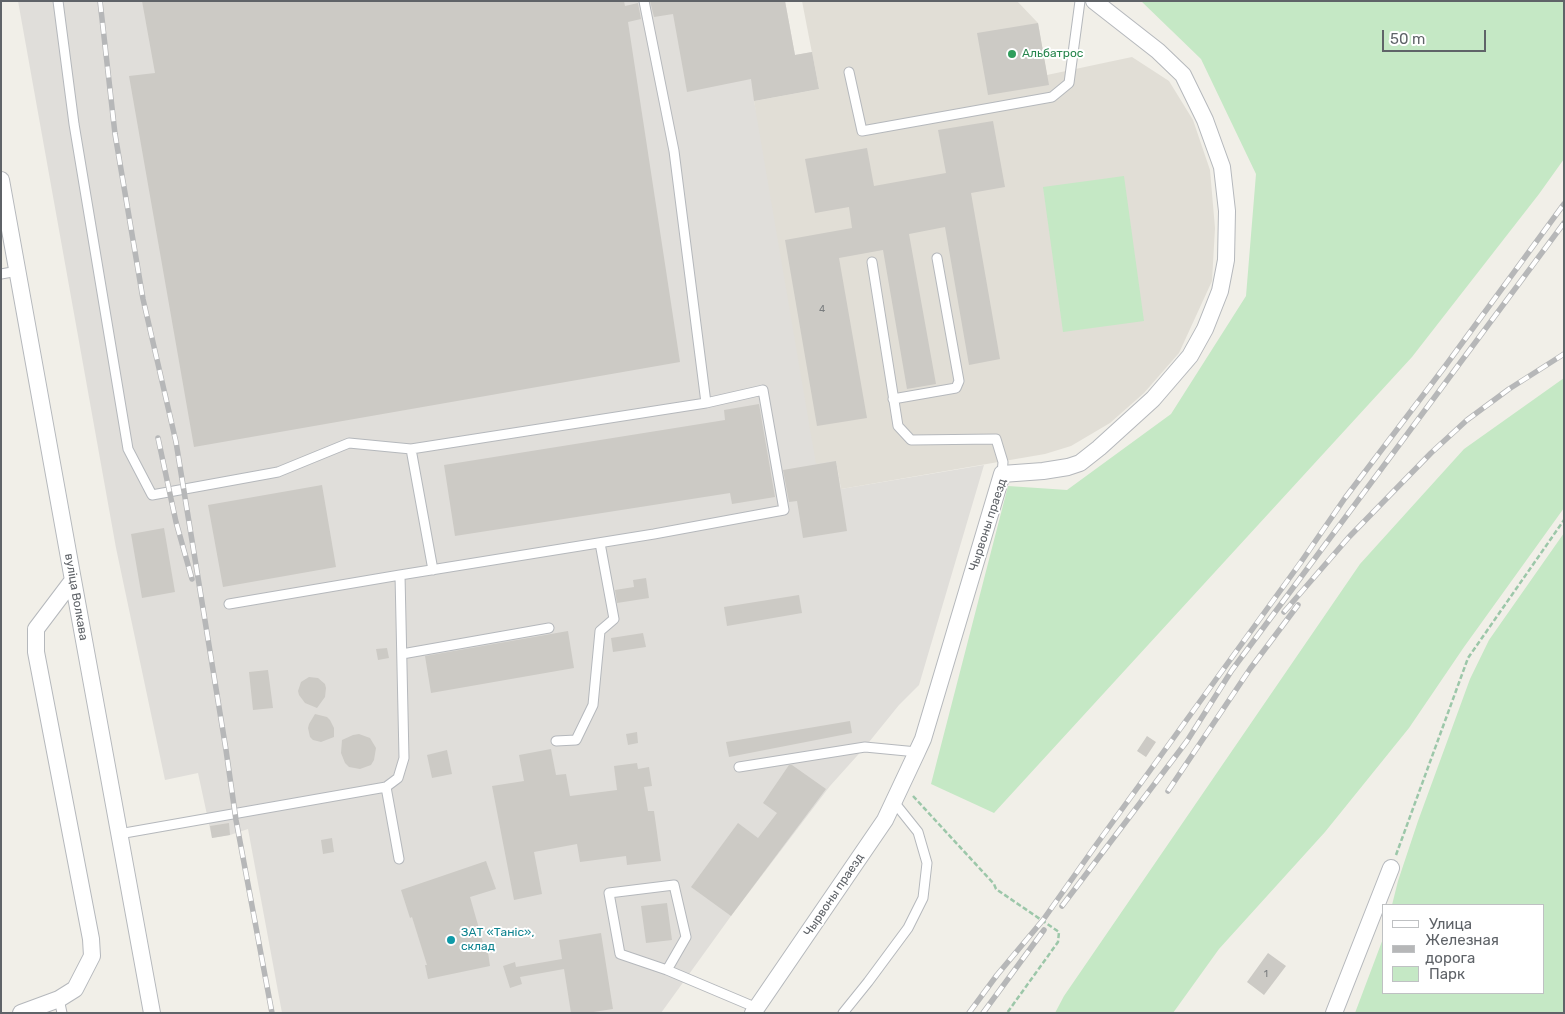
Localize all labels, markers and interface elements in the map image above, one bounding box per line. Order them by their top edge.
scale bar [1385,20,1489,52]
text: 50 m [1390,30,1425,48]
place label: Альбатрос [1022,47,1083,61]
marker: Альбатрос [1006,48,1018,60]
house number: 4 [819,303,825,315]
street label: Чырвоны праезд [966,477,1010,573]
street label: вуліца Волкава [61,552,91,642]
street label: Чырвоны праезд [801,851,867,939]
legend [1382,904,1545,994]
text: Улица [1429,915,1472,933]
place label: ЗАТ «Таніс», склад [461,926,534,954]
text: Железная дорога [1425,931,1499,967]
marker: ЗАТ «Таніс», склад [445,934,457,946]
text: Парк [1429,965,1465,983]
house number: 1 [1264,968,1268,980]

